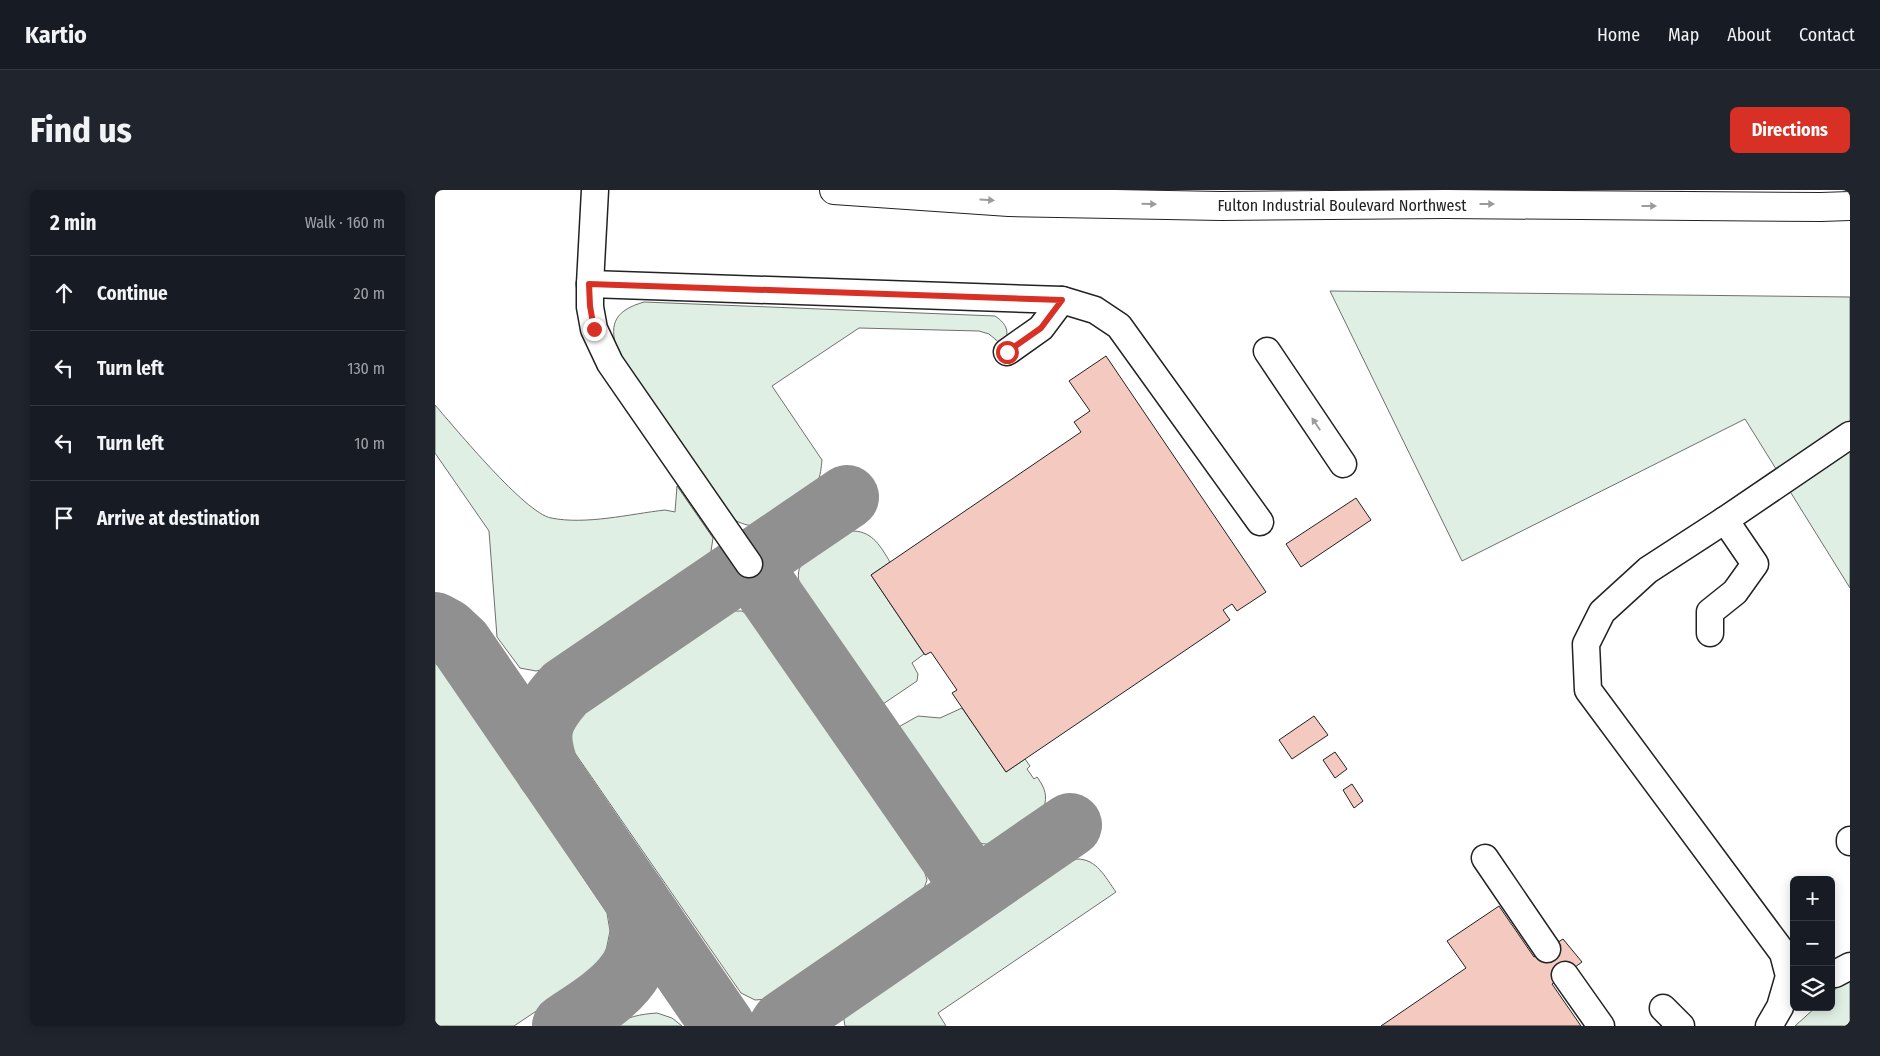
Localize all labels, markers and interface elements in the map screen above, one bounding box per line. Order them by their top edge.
text: Kartio [25,21,87,49]
text: Home [1597,24,1640,46]
text: Map [1668,24,1699,46]
text: About [1727,24,1771,46]
text: Contact [1799,24,1855,46]
button: Directions [1730,107,1850,153]
text: Find us [30,109,132,151]
street label: Fulton Industrial Boulevard Northwest [1217,196,1467,215]
one-way arrow [979,197,995,205]
one-way arrow [1479,200,1495,208]
one-way arrow [1142,201,1158,209]
one-way arrow [1642,202,1658,210]
text: 2 min [50,210,97,236]
text: Walk · 160 m [305,213,385,232]
icon: ahead [50,279,78,307]
text: Continue [97,282,168,305]
text: 20 m [354,284,385,303]
route end [583,318,606,341]
route start [996,341,1019,364]
icon: left [50,354,78,382]
text: Turn left [97,357,164,380]
text: 130 m [347,359,385,378]
one-way arrow [1311,417,1321,430]
icon: left [50,429,78,457]
text: Turn left [97,432,164,455]
text: 10 m [354,434,385,453]
icon: arrive [50,504,78,532]
text: Arrive at destination [97,507,260,530]
map controls [1790,876,1835,1011]
button: + [1790,876,1835,921]
button: − [1790,921,1835,966]
button: layers [1790,966,1835,1011]

